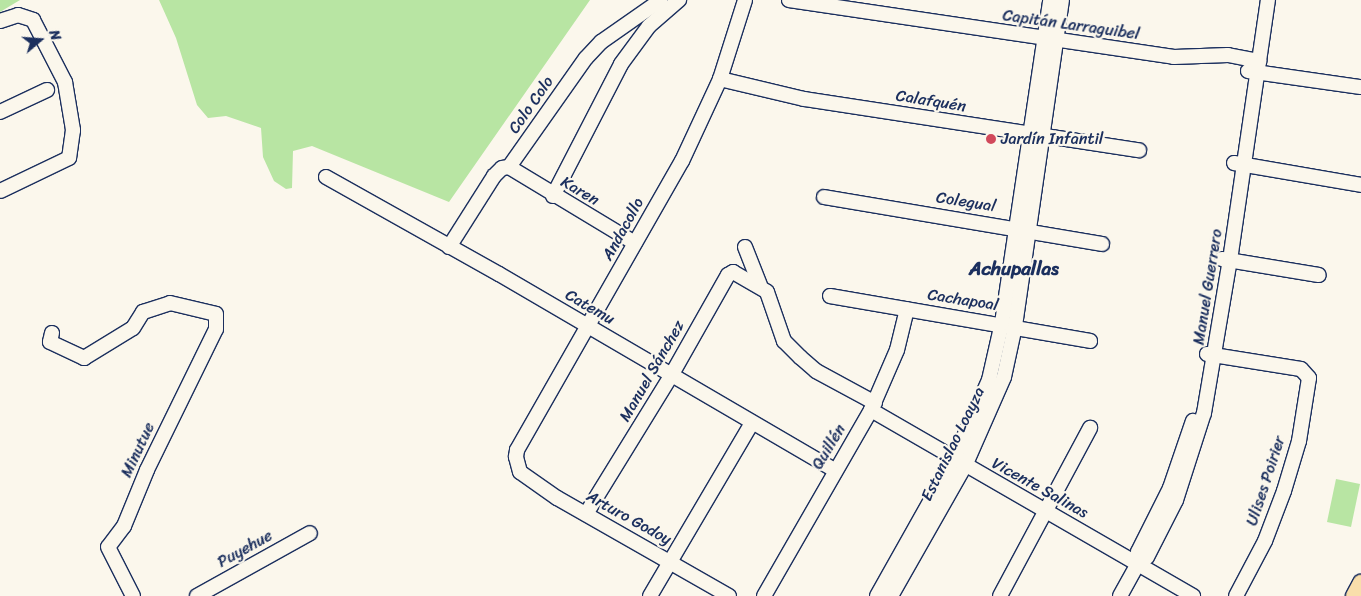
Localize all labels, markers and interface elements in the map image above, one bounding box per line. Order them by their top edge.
street label: Capitán Larraguibel [1001,6,1141,44]
north arrow [15,15,65,65]
text: N [41,27,68,44]
street label: Colo Colo [504,73,558,137]
street label: Calafquén [895,86,967,116]
place label: Jardín Infantil [1001,129,1103,149]
marker: Jardín Infantil [985,133,997,145]
street label: Karen [557,172,603,210]
street label: Colegual [935,188,997,216]
street label: Andacollo [598,194,648,264]
street label: Manuel Guerrero [1189,228,1227,346]
district label: Achupallas [969,258,1059,280]
street label: Catemu [562,285,618,329]
street label: Cachapoal [926,285,1000,315]
street label: Manuel Sánchez [615,317,689,425]
street label: Estanislao Loayza [917,384,989,504]
street label: Minutue [117,419,159,481]
street label: Quillén [808,421,850,473]
street label: Ulises Poirier [1242,433,1290,529]
street label: Vicente Salinas [988,454,1092,522]
street label: Arturo Godoy [583,487,675,549]
street label: Puyehue [214,526,276,572]

